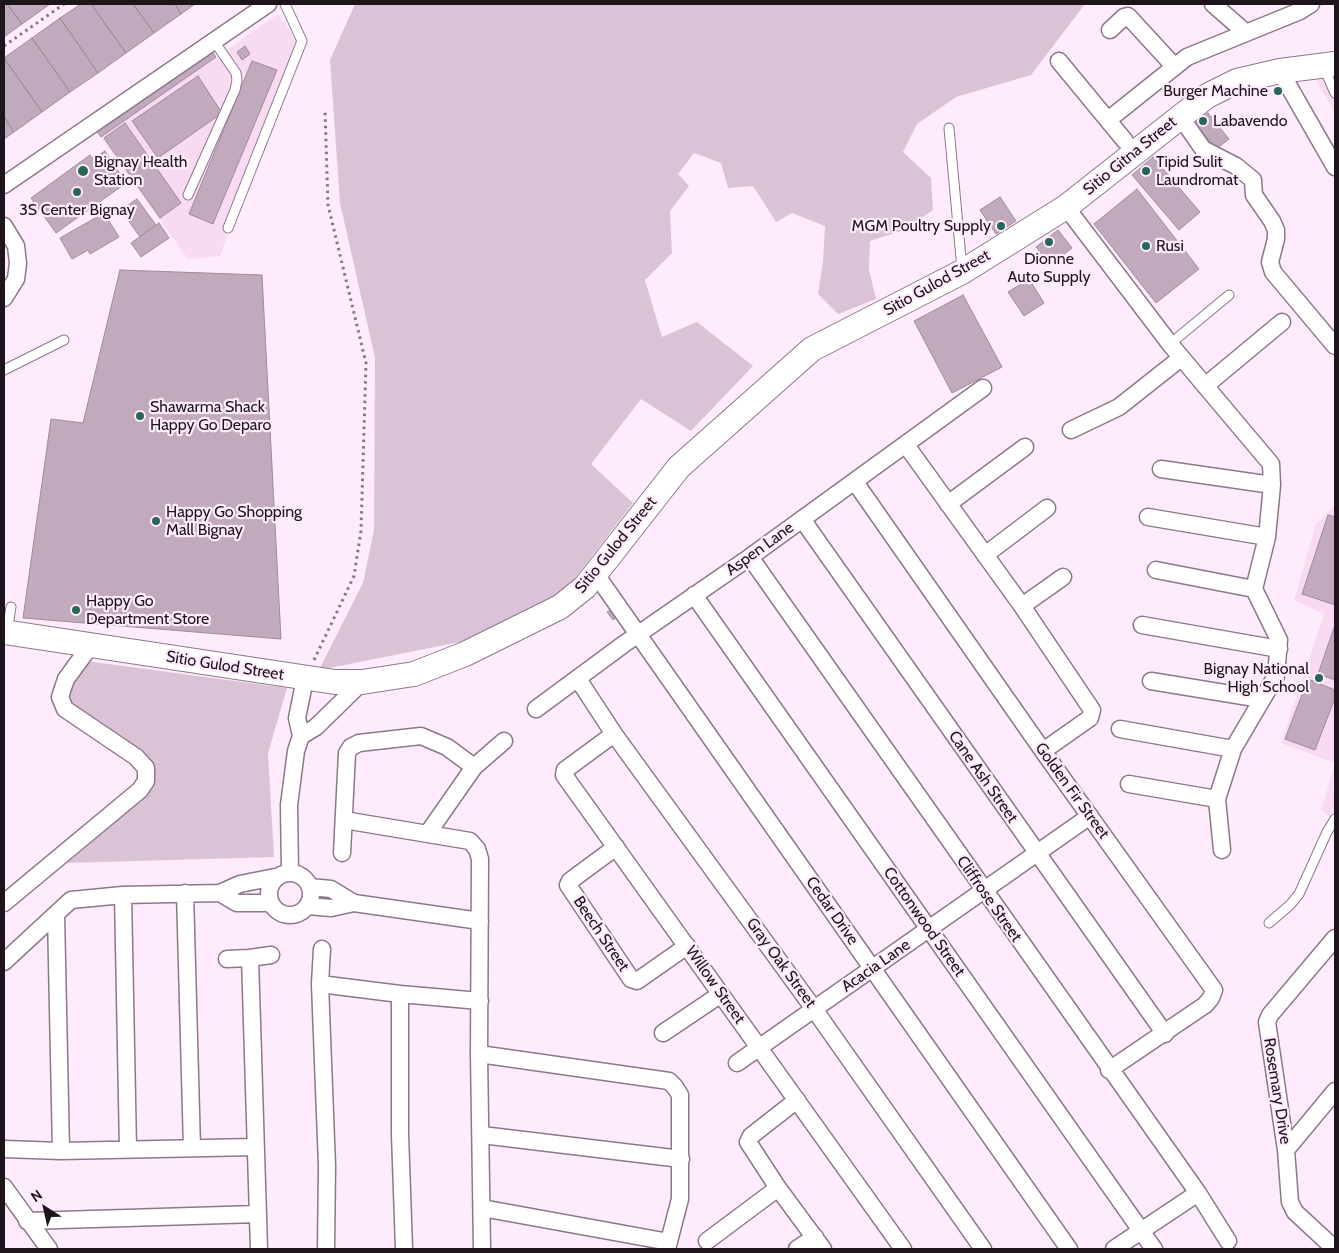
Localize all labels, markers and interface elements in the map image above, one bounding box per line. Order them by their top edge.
place label: Burger Machine [1163,81,1268,101]
marker: Burger Machine [1272,85,1284,97]
place label: Labavendo [1213,111,1288,131]
street label: Sitio Gitna Street [1079,112,1181,200]
marker: Labavendo [1197,115,1209,127]
place label: Bignay Health Station [94,152,188,190]
place label: Tipid Sulit Laundromat [1156,152,1238,190]
marker: Bignay Health Station [76,164,90,178]
marker: Tipid Sulit Laundromat [1140,165,1152,177]
marker: 3S Center Bignay [71,186,83,198]
place label: 3S Center Bignay [19,200,135,220]
place label: MGM Poultry Supply [852,216,991,236]
marker: MGM Poultry Supply [995,220,1007,232]
marker: Dionne Auto Supply [1043,236,1055,248]
place label: Rusi [1156,236,1184,256]
marker: Rusi [1140,240,1152,252]
street label: Sitio Gulod Street [880,246,994,320]
place label: Dionne Auto Supply [1008,249,1090,287]
place label: Shawarma Shack Happy Go Deparo [150,397,271,435]
marker: Shawarma Shack Happy Go Deparo [134,410,146,422]
street label: Sitio Gulod Street [571,493,661,597]
place label: Happy Go Shopping Mall Bignay [166,502,302,540]
marker: Happy Go Shopping Mall Bignay [150,515,162,527]
street label: Aspen Lane [722,518,798,580]
place label: Happy Go Department Store [86,591,209,629]
marker: Happy Go Department Store [70,604,82,616]
street label: Sitio Gulod Street [165,647,285,685]
place label: Bignay National High School [1204,659,1309,697]
marker: Bignay National High School [1313,672,1325,684]
street label: Cane Ash Street [944,727,1022,827]
street label: Golden Fir Street [1031,739,1113,843]
street label: Cliffrose Street [952,852,1026,946]
street label: Cottonwood Street [879,864,969,980]
street label: Cedar Drive [802,873,862,949]
street label: Beech Street [569,893,633,975]
street label: Gray Oak Street [742,914,820,1012]
street label: Acacia Lane [838,935,914,997]
street label: Willow Street [681,942,749,1028]
street label: Rosemary Drive [1259,1037,1295,1145]
north arrow [20,1183,70,1233]
text: N [27,1185,46,1206]

